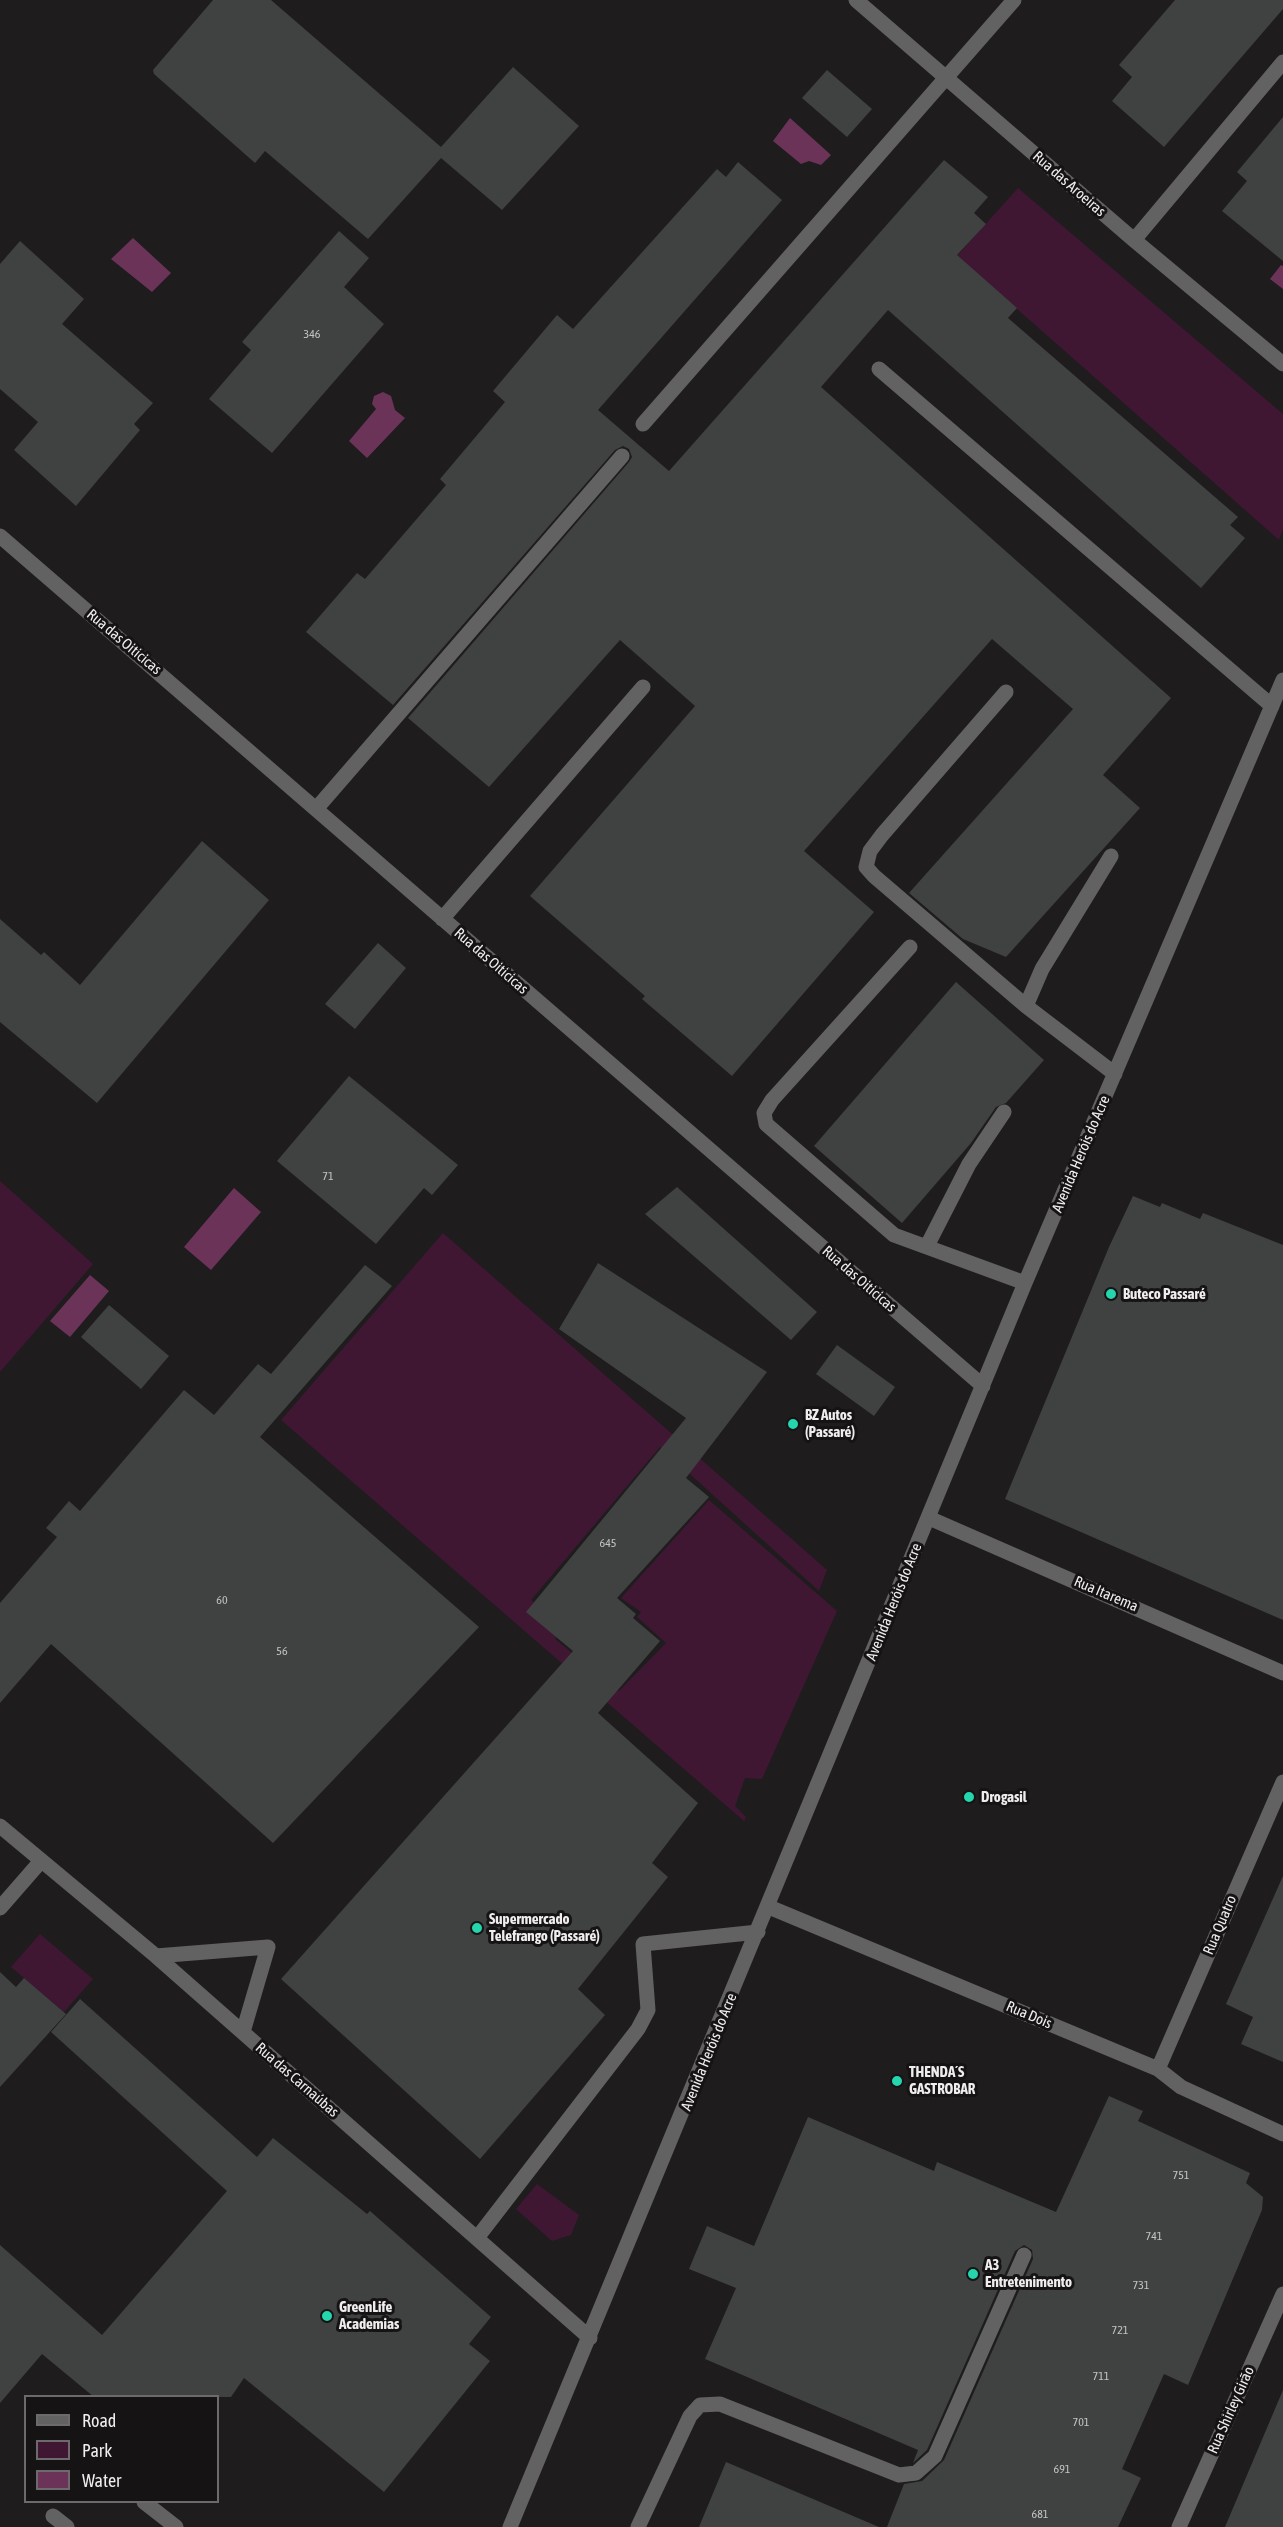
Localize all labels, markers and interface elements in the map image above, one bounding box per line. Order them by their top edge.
street label: Rua das Aroeiras [1029,147,1109,221]
house number: 346 [304,327,320,341]
street label: Rua das Oiticicas [83,606,165,678]
street label: Rua das Oiticicas [450,924,532,998]
street label: Avenida Heróis do Acre [1048,1093,1114,1215]
house number: 71 [322,1169,334,1183]
street label: Rua das Oiticicas [818,1242,900,1316]
place label: Buteco Passaré [1123,1285,1206,1303]
marker: Buteco Passaré [1104,1287,1118,1301]
place label: BZ Autos (Passaré) [805,1406,855,1441]
marker: BZ Autos (Passaré) [786,1417,800,1431]
house number: 645 [600,1536,616,1550]
street label: Avenida Heróis do Acre [862,1541,926,1663]
street label: Rua Itarema [1071,1572,1141,1616]
house number: 60 [216,1593,228,1607]
house number: 56 [276,1644,288,1658]
place label: Drogasil [981,1788,1027,1806]
marker: Drogasil [962,1790,976,1804]
street label: Rua Quatro [1199,1893,1241,1957]
place label: Supermercado Telefrango (Passaré) [489,1910,600,1945]
marker: Supermercado Telefrango (Passaré) [470,1921,484,1935]
street label: Avenida Heróis do Acre [677,1991,741,2113]
street label: Rua Dois [1003,1997,1055,2033]
street label: Rua das Carnaúbas [252,2039,342,2121]
place label: THENDA´S GASTROBAR [909,2063,975,2098]
marker: THENDA´S GASTROBAR [890,2074,904,2088]
house number: 751 [1173,2168,1189,2182]
house number: 741 [1146,2229,1162,2243]
place label: A3 Entretenimento [985,2256,1072,2291]
marker: A3 Entretenimento [966,2267,980,2281]
house number: 731 [1133,2278,1149,2292]
place label: GreenLife Academias [339,2298,399,2333]
marker: GreenLife Academias [320,2309,334,2323]
house number: 721 [1112,2323,1128,2337]
street label: Rua Shirley Girão [1204,2364,1258,2456]
house number: 711 [1093,2369,1109,2383]
legend [24,2395,219,2503]
text: Road [82,2410,116,2431]
house number: 701 [1073,2415,1089,2429]
text: Park [82,2440,112,2461]
house number: 691 [1054,2462,1070,2476]
text: Water [82,2470,121,2491]
house number: 681 [1032,2507,1048,2521]

